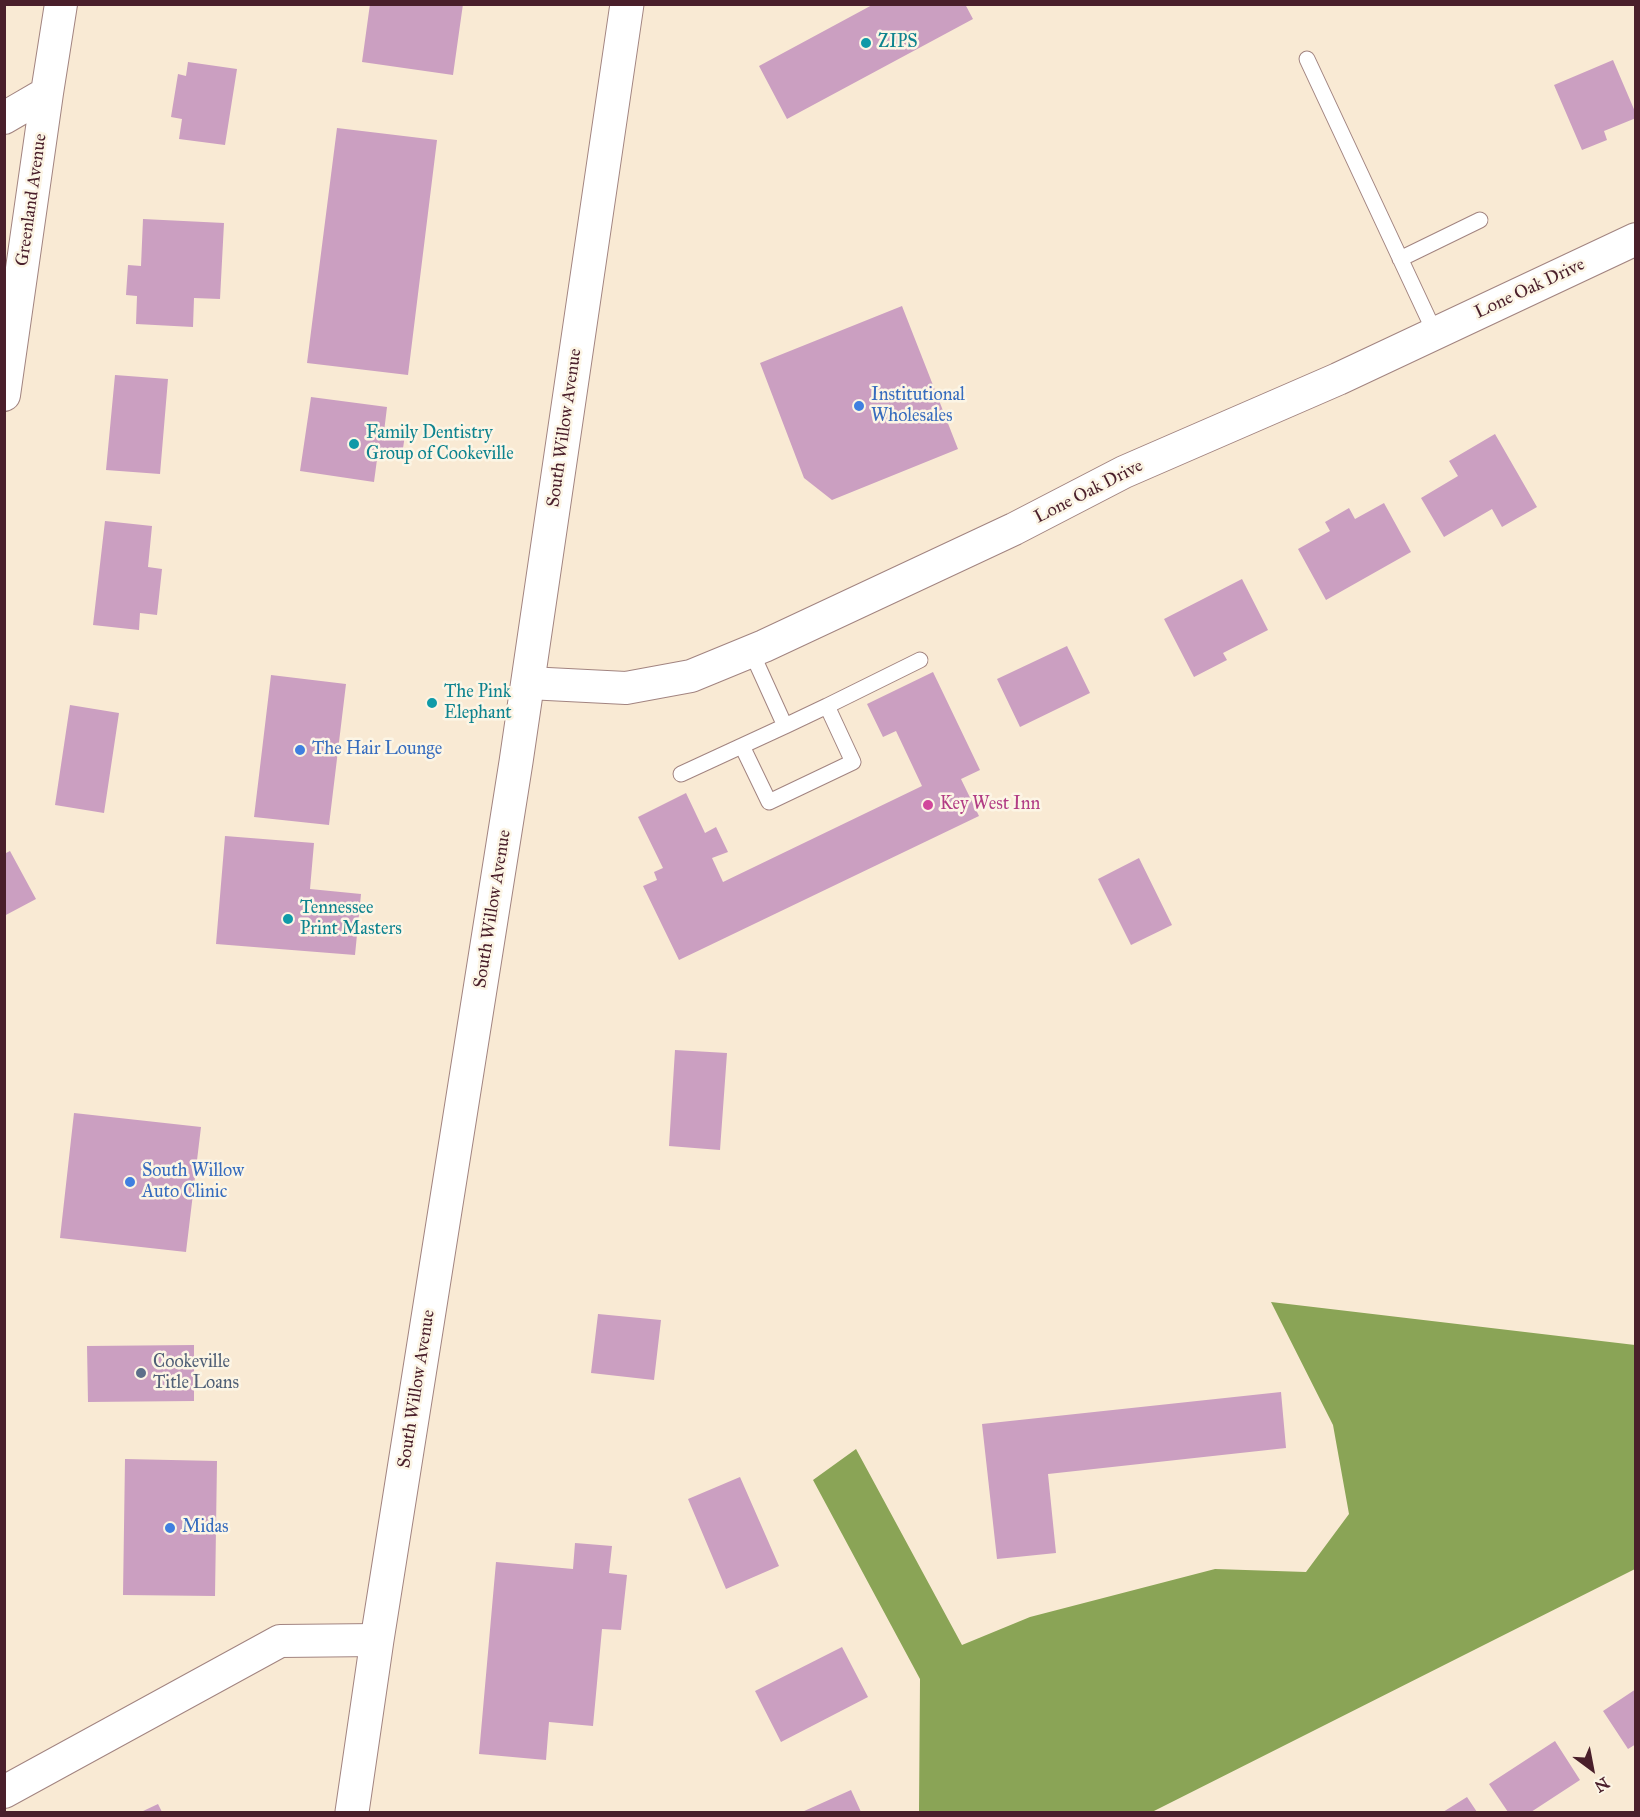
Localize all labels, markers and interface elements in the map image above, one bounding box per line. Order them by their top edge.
place label: ZIPS [878,32,918,54]
marker: ZIPS [859,36,873,50]
street label: Greenland Avenue [12,132,52,268]
street label: Lone Oak Drive [1472,254,1588,324]
street label: South Willow Avenue [543,347,587,509]
place label: Institutional Wholesales [871,385,965,428]
marker: Institutional Wholesales [852,399,866,413]
place label: Family Dentistry Group of Cookeville [366,423,514,466]
marker: Family Dentistry Group of Cookeville [347,437,361,451]
street label: Lone Oak Drive [1031,455,1147,529]
place label: The Pink Elephant [444,682,512,724]
marker: The Pink Elephant [425,696,439,710]
place label: The Hair Lounge [312,739,442,761]
marker: The Hair Lounge [293,743,307,757]
place label: Key West Inn [940,794,1040,816]
marker: Key West Inn [921,798,935,812]
street label: South Willow Avenue [470,828,516,990]
place label: Tennessee Print Masters [300,898,402,940]
marker: Tennessee Print Masters [281,912,295,926]
place label: South Willow Auto Clinic [142,1161,244,1204]
marker: South Willow Auto Clinic [123,1175,137,1189]
street label: South Willow Avenue [394,1308,440,1470]
place label: Cookeville Title Loans [153,1352,239,1394]
marker: Cookeville Title Loans [134,1366,148,1380]
place label: Midas [182,1517,229,1539]
marker: Midas [163,1521,177,1535]
north arrow [1562,1739,1622,1799]
text: N [1591,1773,1613,1796]

